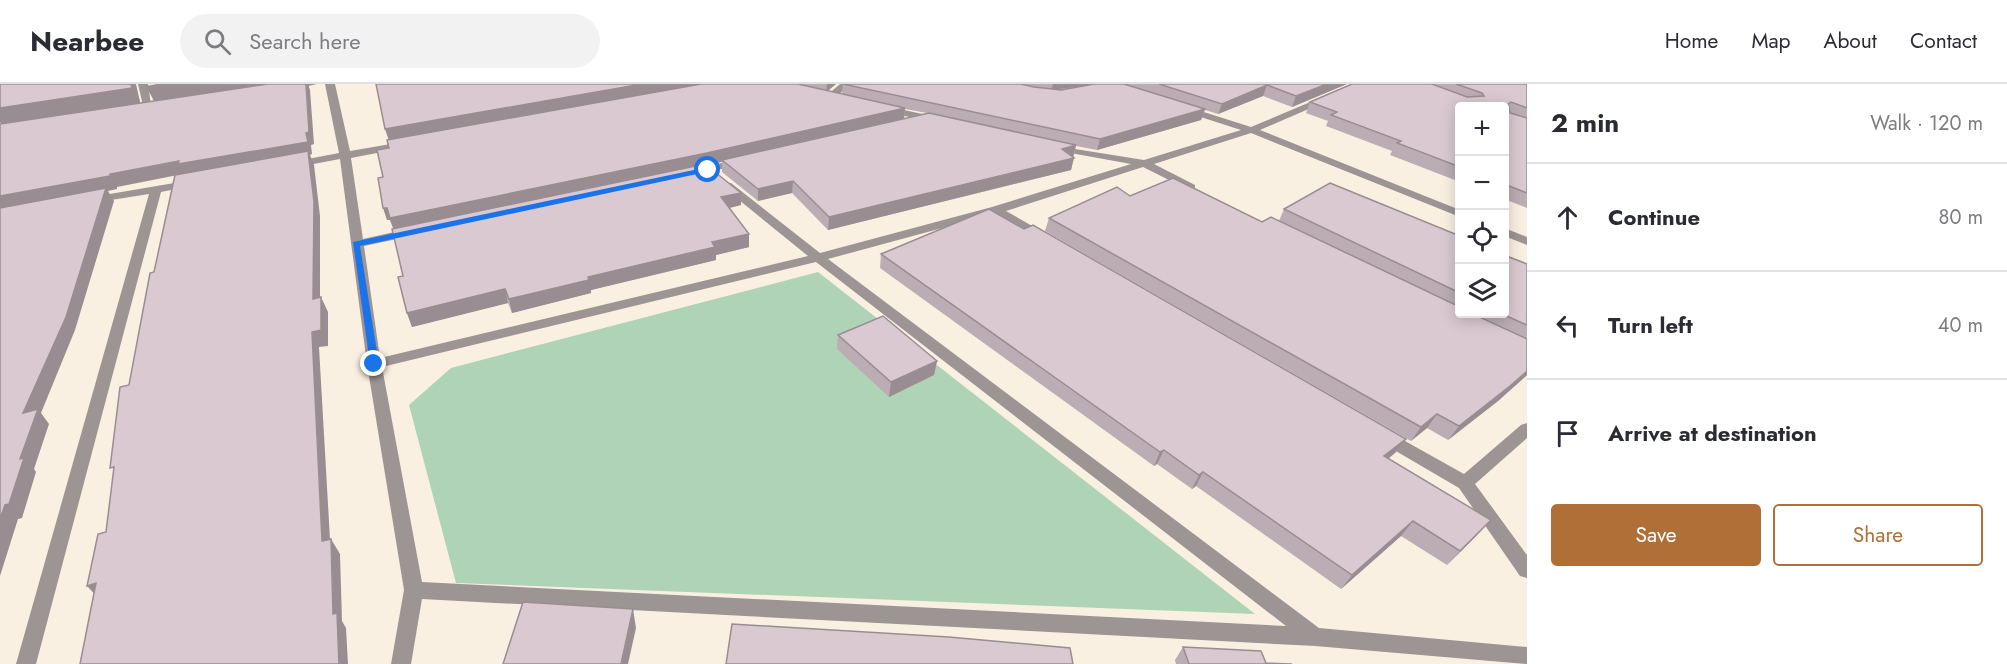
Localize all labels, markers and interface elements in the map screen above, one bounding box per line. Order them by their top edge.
search box [180,14,600,68]
text: Nearbee [30,21,144,62]
icon: search [201,25,234,58]
text: Search here [249,25,361,57]
text: Home [1665,26,1718,56]
text: Map [1751,26,1791,56]
text: About [1824,26,1877,56]
text: Contact [1910,26,1977,56]
map controls [1455,102,1509,318]
button: + [1455,102,1509,156]
text: 2 min [1551,104,1619,142]
text: Walk · 120 m [1870,109,1983,138]
route start [694,156,720,182]
button: − [1455,156,1509,210]
icon: ahead [1551,201,1584,234]
text: Continue [1608,201,1700,233]
text: 80 m [1938,203,1983,232]
button: locate [1455,210,1509,264]
button: layers [1455,264,1509,318]
icon: left [1551,309,1584,342]
text: Turn left [1608,309,1693,341]
text: 40 m [1938,311,1983,340]
route end [360,350,386,376]
icon: arrive [1551,417,1584,450]
text: Arrive at destination [1608,417,1817,449]
button: Save [1551,504,1761,566]
button: Share [1773,504,1983,566]

